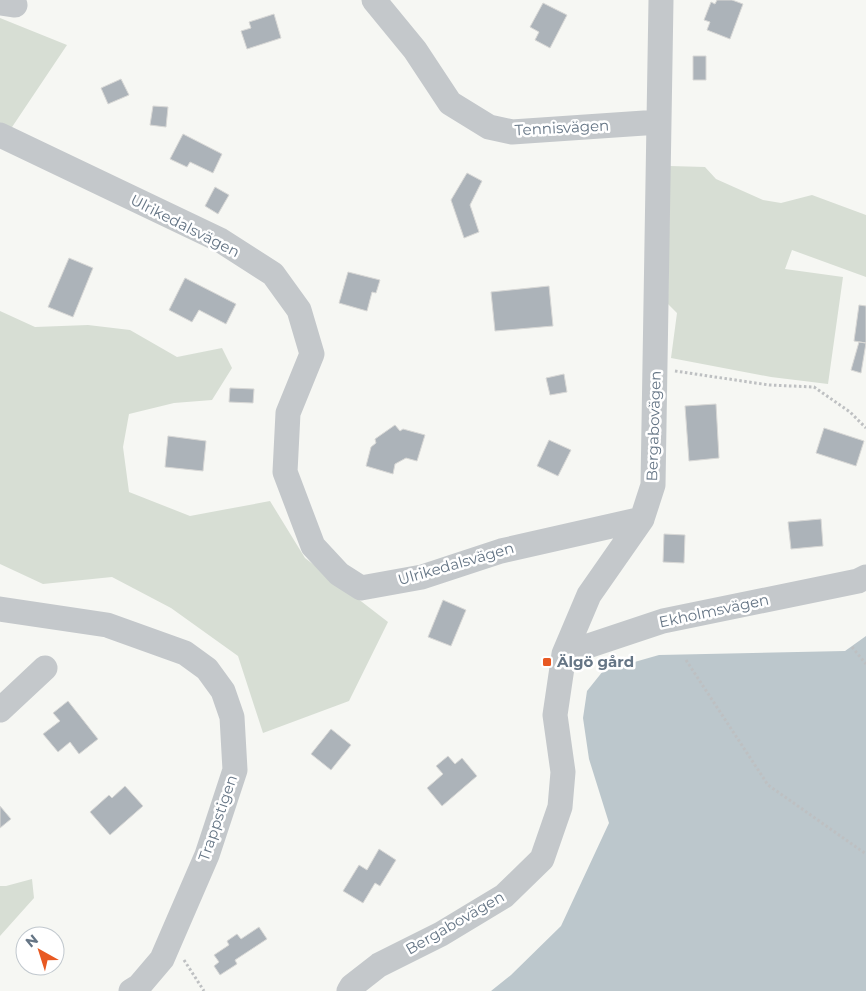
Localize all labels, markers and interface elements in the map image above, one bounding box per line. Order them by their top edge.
street label: Tennisvägen [514,116,610,139]
street label: Ulrikedalsvägen [127,190,243,261]
street label: Bergabovägen [642,370,665,482]
street label: Ulrikedalsvägen [396,538,516,589]
street label: Ekholmsvägen [657,590,771,631]
place label: Älgö gård [556,652,634,671]
marker: Älgö gård [541,656,553,668]
street label: Trappstigen [194,772,241,863]
street label: Bergabovägen [402,887,507,959]
north arrow [15,926,65,976]
text: N [22,930,42,951]

